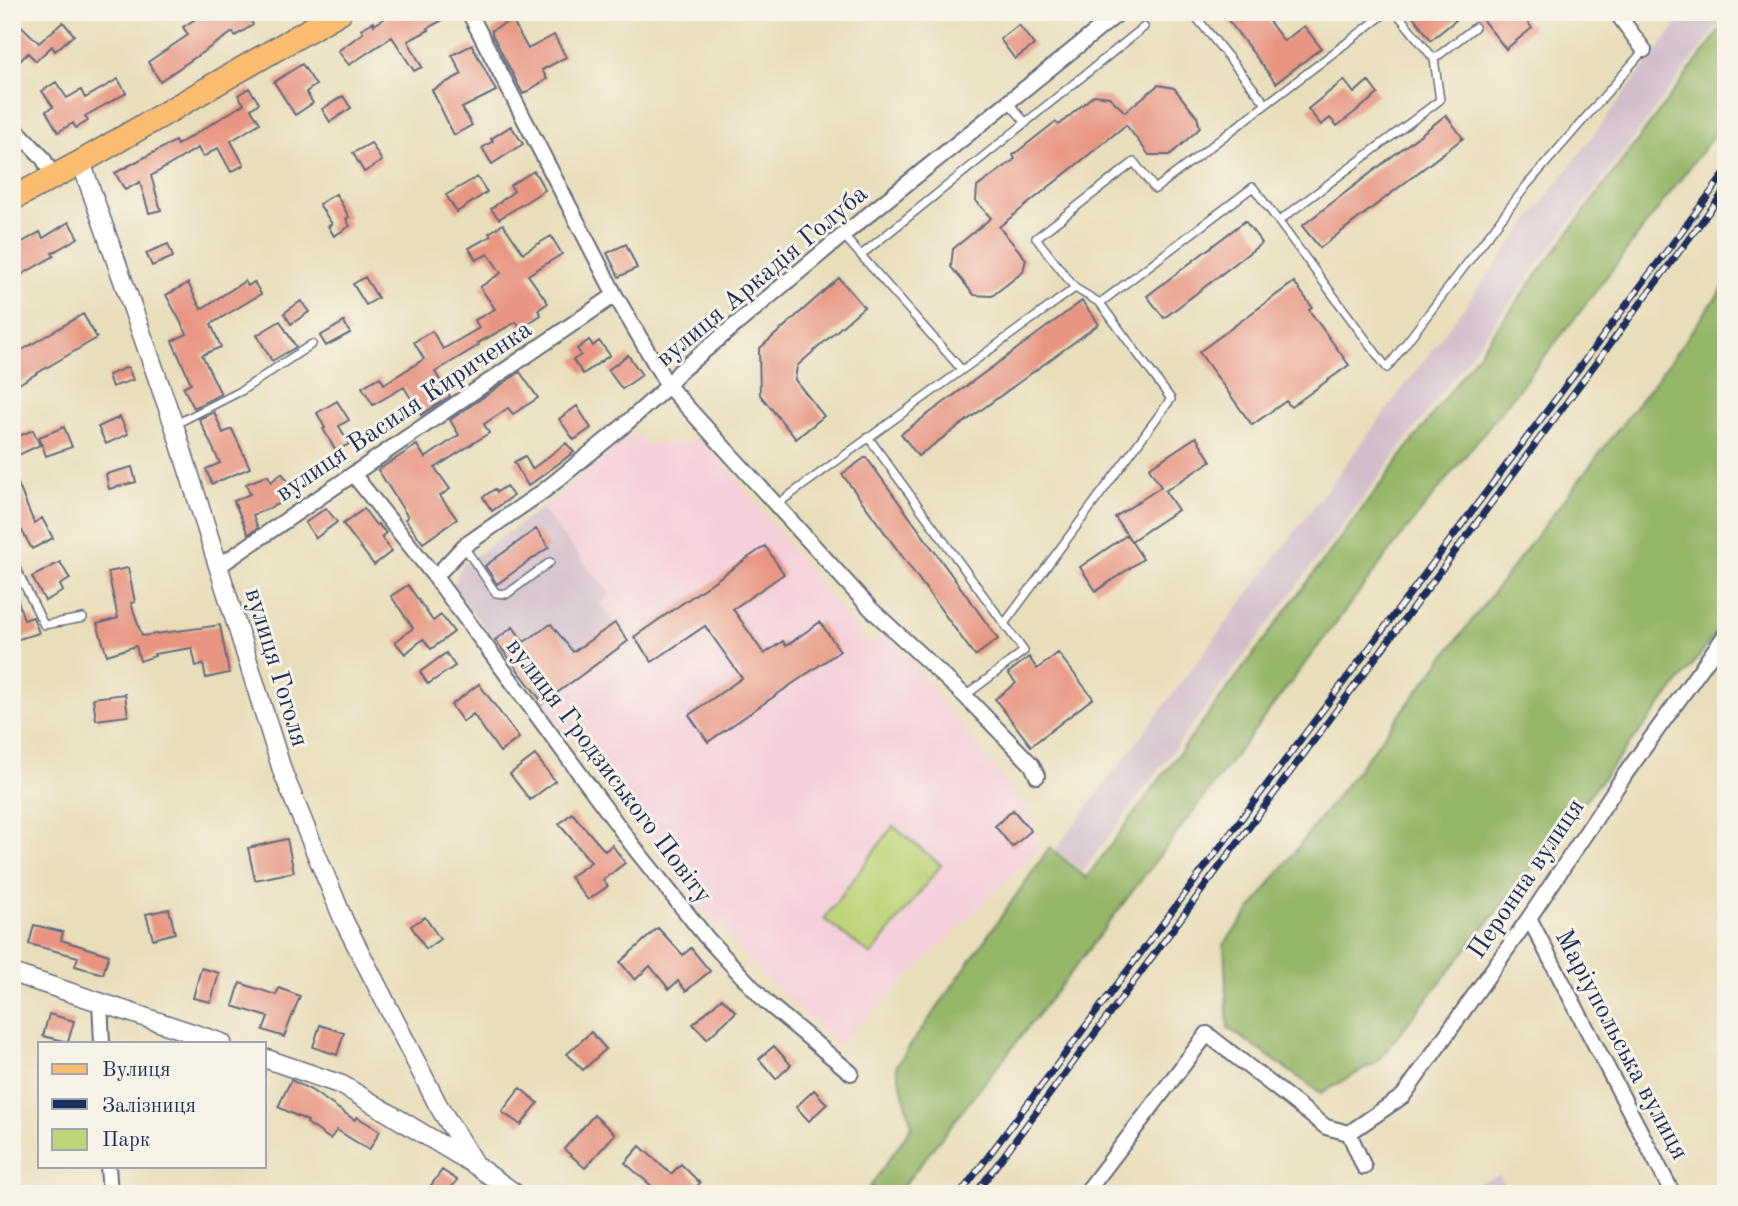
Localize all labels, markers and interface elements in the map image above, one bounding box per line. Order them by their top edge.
street label: вулиця Аркадія Голуба [652,181,873,372]
street label: вулиця Василя Кириченка [271,316,537,507]
street label: вулиця Гоголя [240,585,313,750]
street label: вулиця Гродзиського Повіту [500,634,717,909]
street label: Перонна вулиця [1464,794,1590,964]
street label: Маріупольська вулиця [1550,926,1693,1164]
legend [38,1042,266,1168]
text: Вулиця [102,1060,171,1081]
text: Залізниця [102,1096,196,1117]
text: Парк [102,1130,151,1151]

